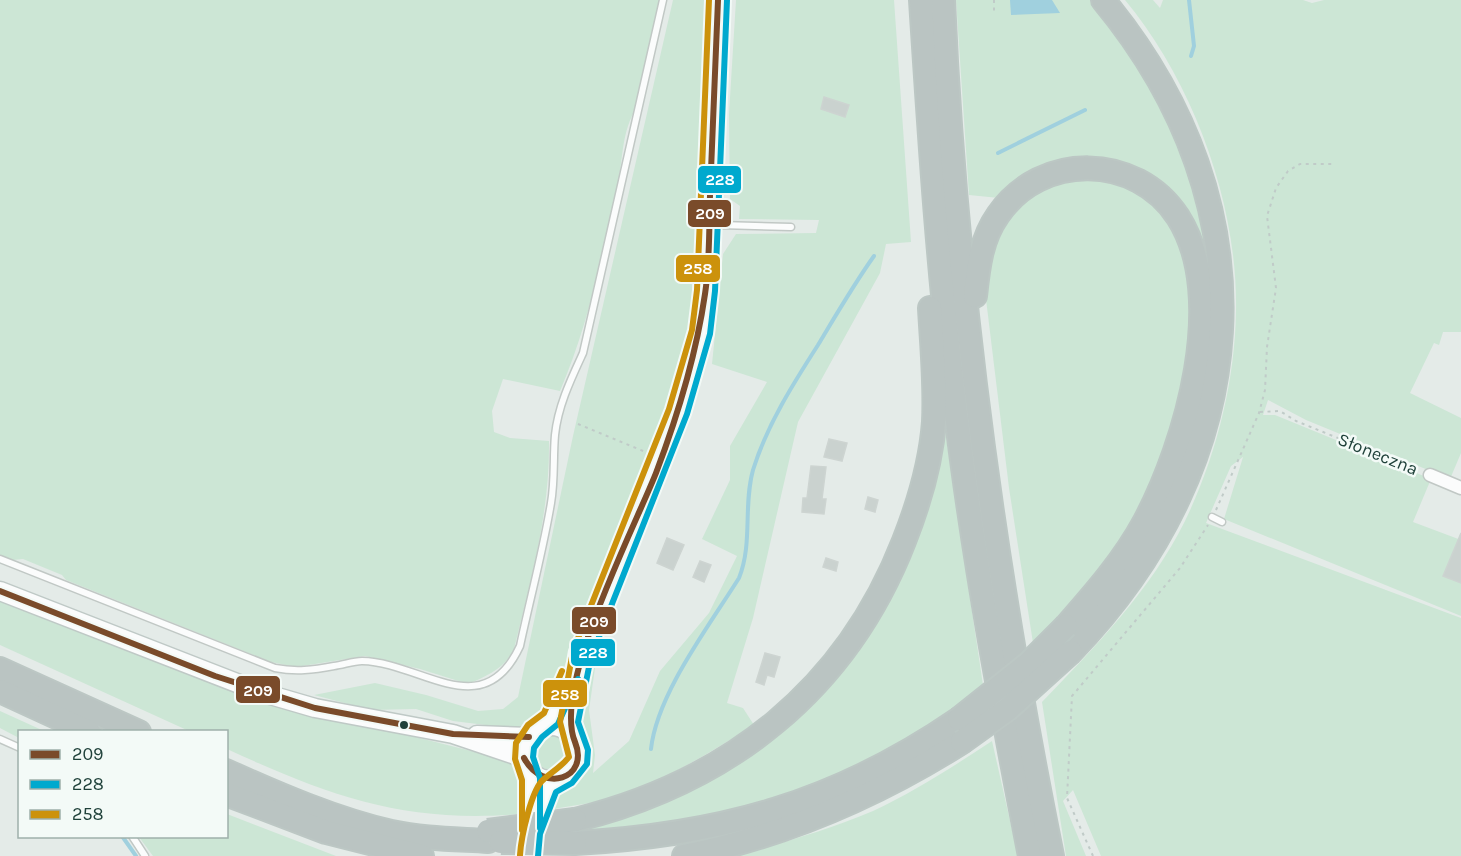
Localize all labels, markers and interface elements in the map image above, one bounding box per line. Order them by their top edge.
line badge: 228 [697,165,742,194]
text: 228 [705,170,735,189]
line badge: 209 [687,199,732,228]
text: 209 [695,204,725,223]
line badge: 258 [675,254,721,283]
text: 258 [683,259,713,278]
street label: Słoneczna [1335,428,1421,480]
line badge: 209 [571,606,617,635]
text: 209 [579,612,609,631]
line badge: 228 [570,638,616,667]
text: 228 [578,643,608,662]
line badge: 209 [235,675,281,704]
line badge: 258 [542,679,588,708]
text: 209 [243,681,273,700]
text: 258 [550,685,580,704]
unlabelled marker [398,719,410,731]
legend [18,730,228,838]
text: 209 [72,743,104,765]
text: 228 [72,773,104,795]
text: 258 [72,803,104,825]

